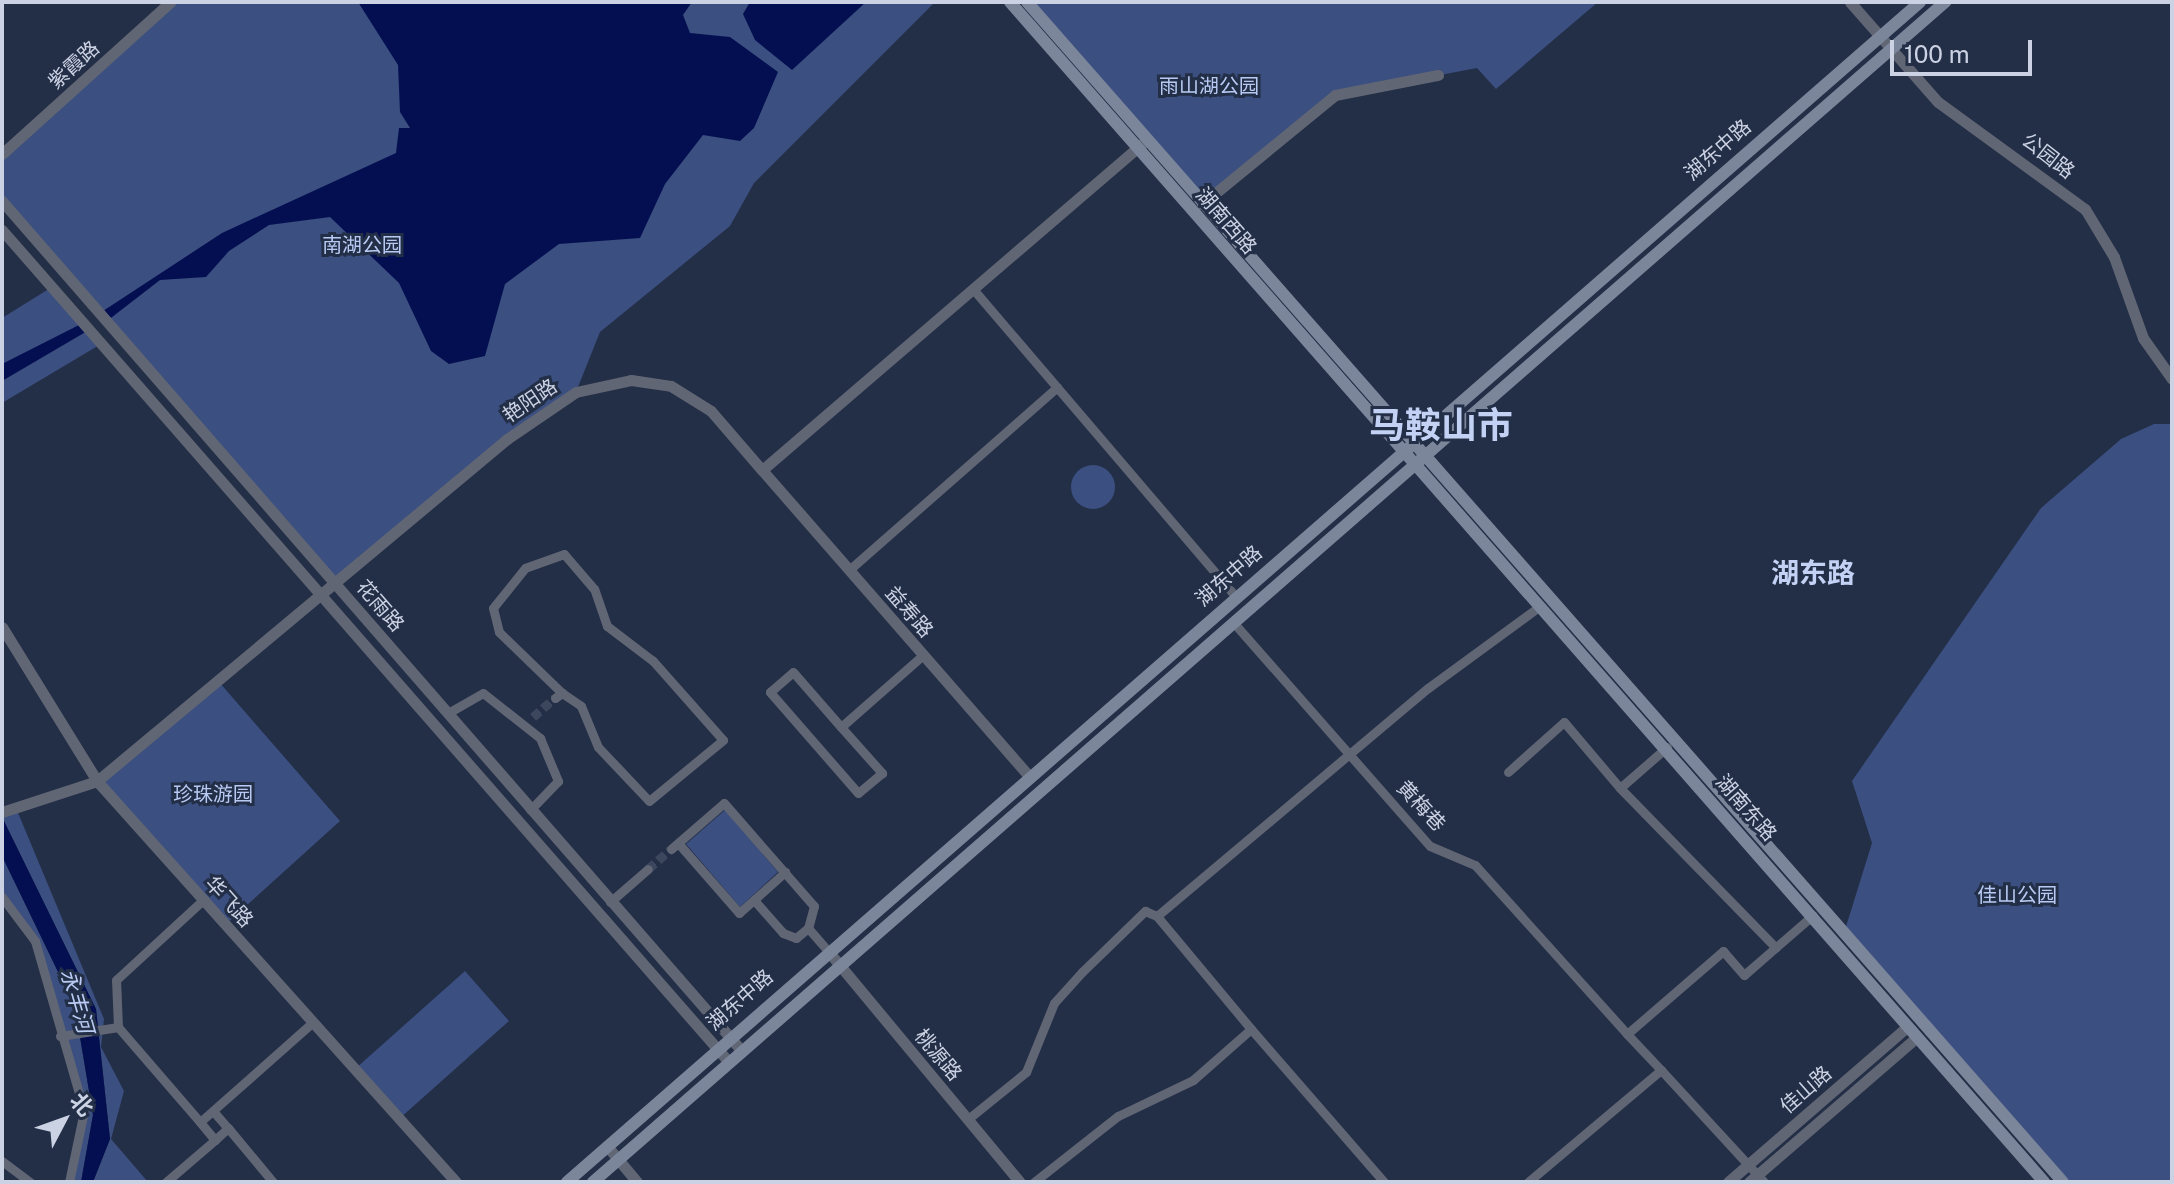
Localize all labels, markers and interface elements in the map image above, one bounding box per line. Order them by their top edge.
scale bar [1894,24,2036,74]
street label: 紫霞路 [44,36,104,94]
text: 100 m [1904,40,1970,68]
park label: 雨山湖公园 [1159,74,1259,98]
street label: 湖东中路 [1680,115,1756,185]
street label: 公园路 [2017,128,2079,184]
street label: 湖南西路 [1191,183,1261,259]
park label: 南湖公园 [322,233,402,257]
street label: 艳阳路 [498,374,562,428]
district label: 马鞍山市 [1369,404,1513,448]
street label: 湖东中路 [1191,541,1267,611]
district label: 湖东路 [1771,556,1855,590]
street label: 花雨路 [351,575,409,637]
street label: 益寿路 [880,581,938,643]
street label: 湖南东路 [1711,770,1781,846]
street label: 黄梅巷 [1392,776,1450,836]
park label: 珍珠游园 [173,782,253,806]
street label: 华飞路 [200,872,258,932]
park label: 佳山公园 [1977,883,2057,907]
street label: 湖东中路 [702,965,778,1035]
water label: 永丰河 [55,966,99,1036]
street label: 桃源路 [910,1024,966,1086]
street label: 佳山路 [1775,1061,1837,1119]
north arrow [24,1080,104,1160]
text: 北 [65,1087,99,1121]

